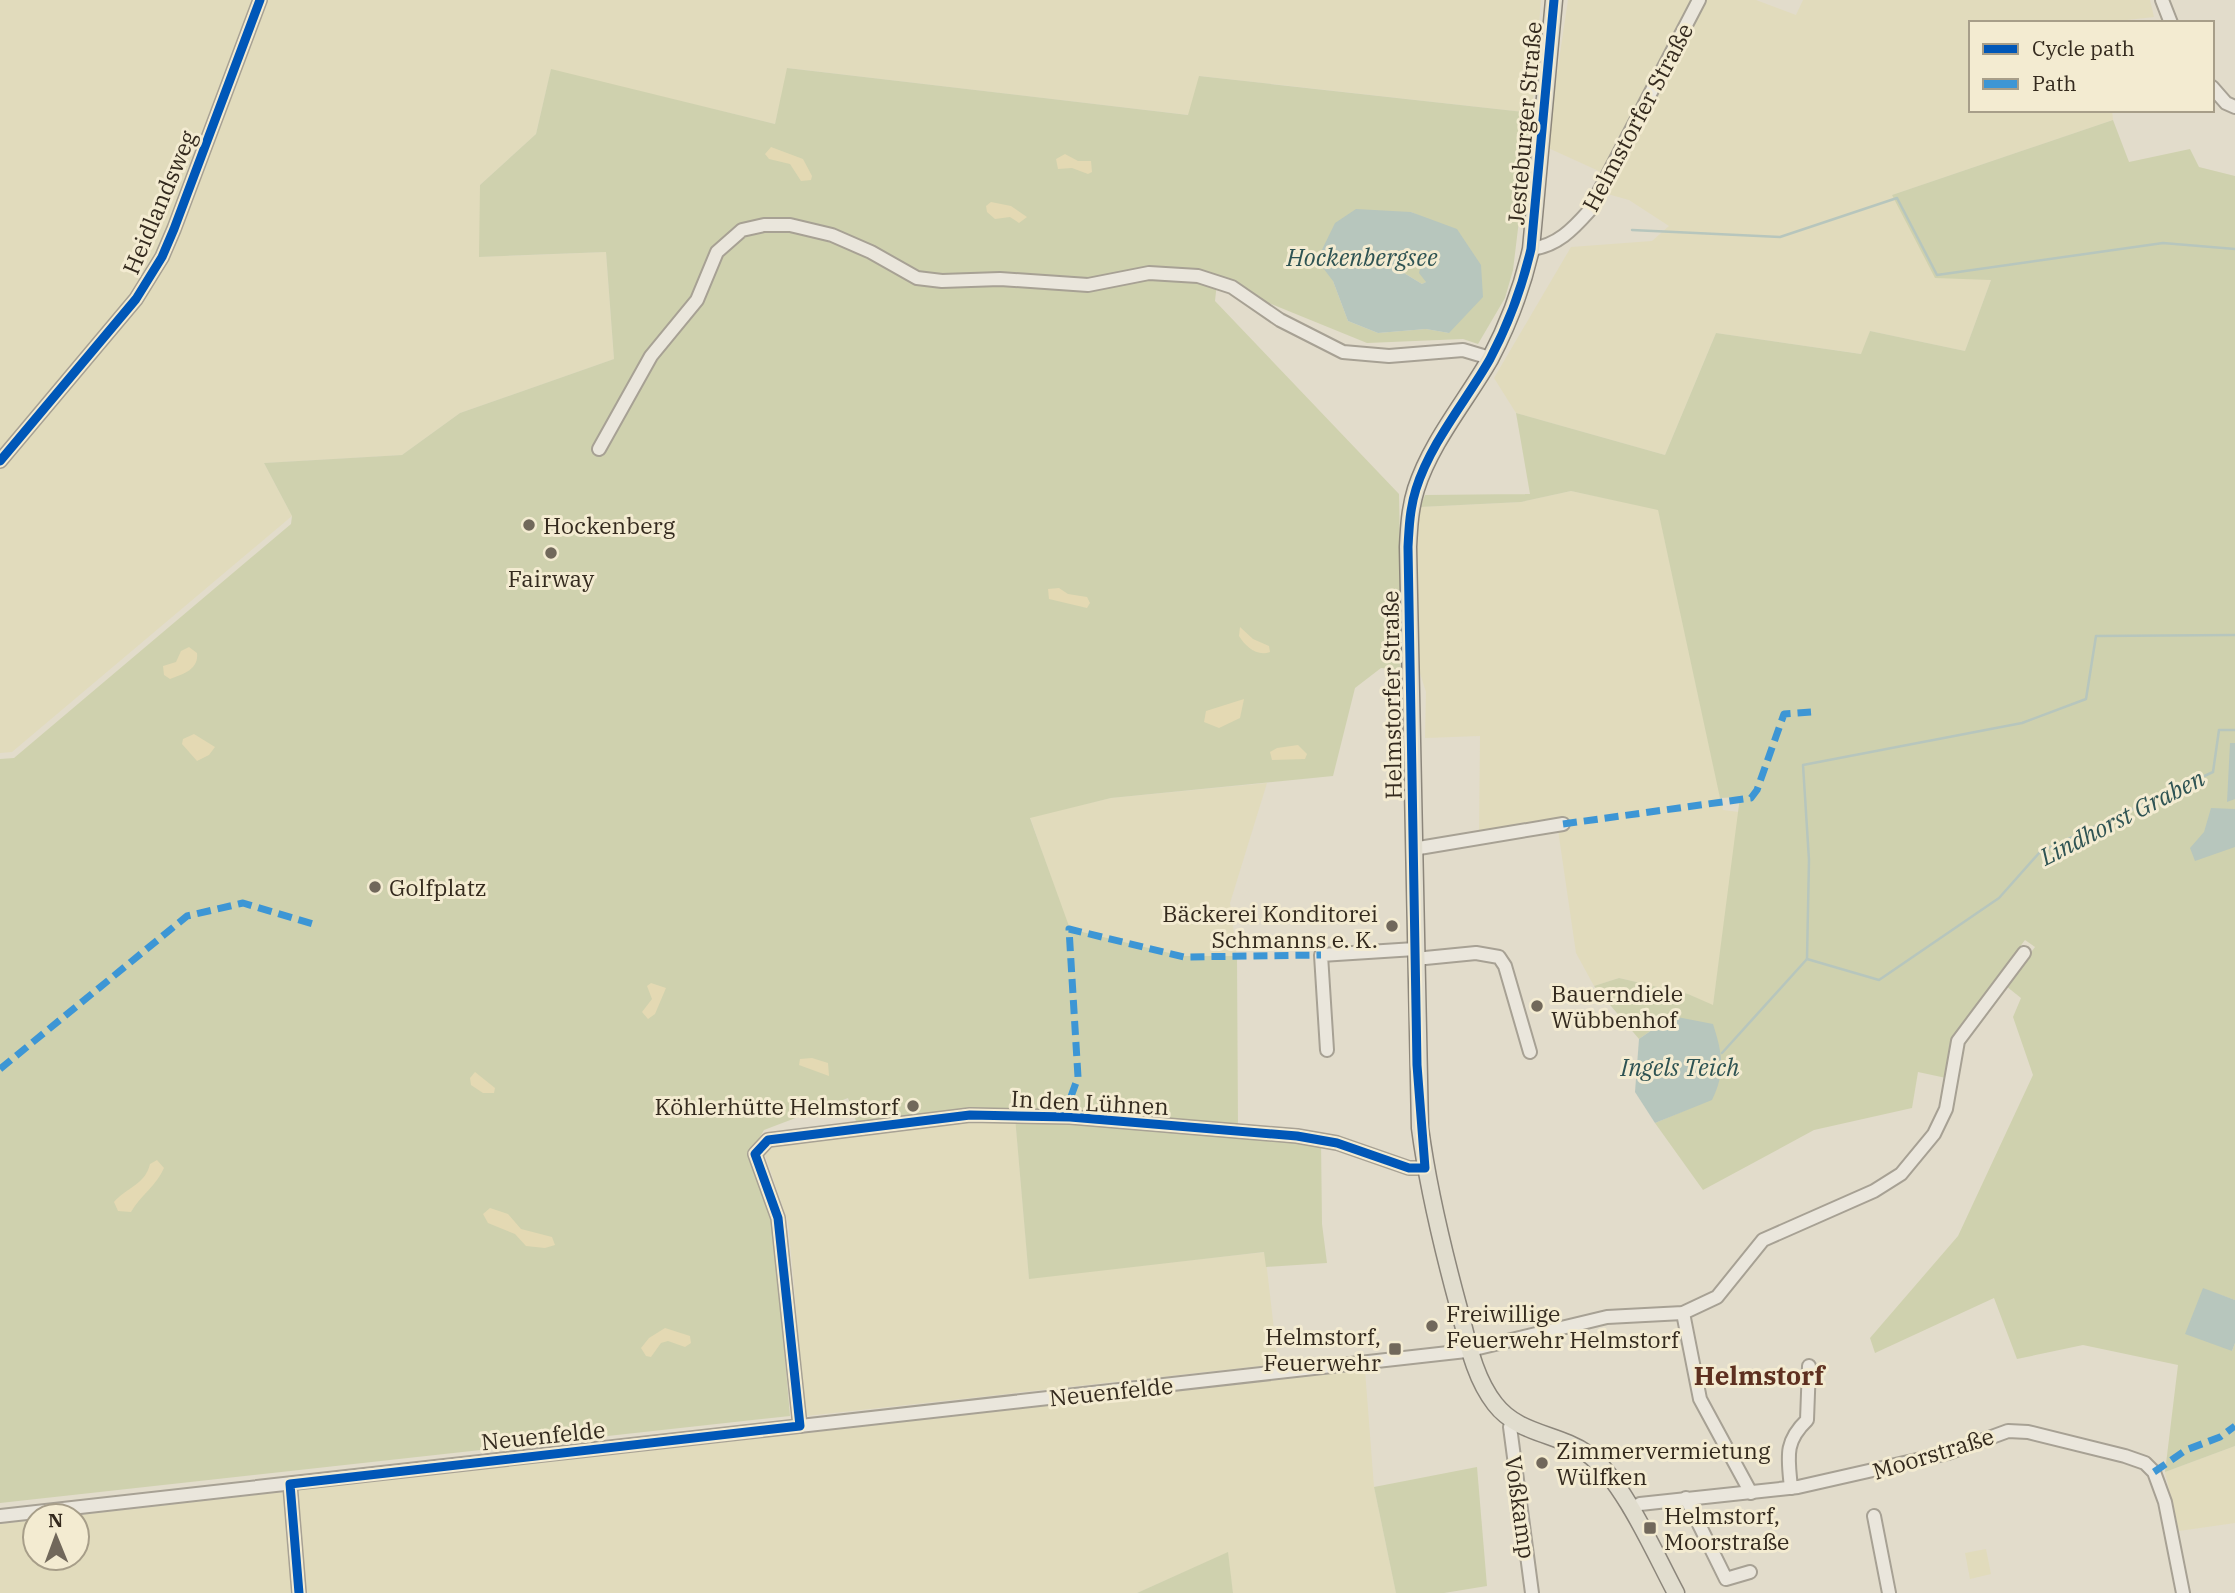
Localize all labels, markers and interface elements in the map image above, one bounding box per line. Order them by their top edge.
street label: Helmstorfer Straße [1575,18,1699,216]
street label: Jesteburger Straße [1500,20,1548,226]
legend [1969,21,2214,112]
text: Cycle path [2032,34,2135,62]
text: Path [2032,69,2077,97]
street label: Heidlandsweg [115,125,203,278]
water label: Hockenbergsee [1285,241,1438,273]
place label: Hockenberg [543,510,676,540]
marker: Hockenberg [521,517,537,533]
marker: Fairway [543,545,559,561]
place label: Fairway [508,563,595,593]
street label: Helmstorfer Straße [1374,590,1408,800]
water label: Lindhorst Graben [2033,761,2210,873]
place label: Golfplatz [389,872,486,902]
marker: Golfplatz [367,879,383,895]
place label: Bäckerei Konditorei Schmanns e. K. [1162,898,1378,954]
marker: Bäckerei Konditorei Schmanns e. K. [1384,918,1400,934]
place label: Bauerndiele Wübbenhof [1551,978,1683,1034]
marker: Bauerndiele Wübbenhof [1529,998,1545,1014]
water label: Ingels Teich [1620,1051,1739,1083]
street label: In den Lühnen [1010,1083,1170,1121]
place label: Köhlerhütte Helmstorf [655,1091,901,1121]
marker: Köhlerhütte Helmstorf [905,1098,921,1114]
place label: Freiwillige Feuerwehr Helmstorf [1446,1298,1681,1354]
marker: Freiwillige Feuerwehr Helmstorf [1424,1318,1440,1334]
place label: Helmstorf, Feuerwehr [1263,1321,1381,1377]
marker: Helmstorf, Feuerwehr [1387,1341,1403,1357]
district label: Helmstorf [1694,1358,1826,1392]
street label: Neuenfelde [1047,1370,1175,1412]
street label: Neuenfelde [479,1414,607,1456]
street label: Moorstraße [1869,1420,1997,1486]
place label: Zimmervermietung Wülfken [1556,1435,1771,1491]
street label: Voßkamp [1499,1454,1543,1560]
marker: Zimmervermietung Wülfken [1534,1455,1550,1471]
place label: Helmstorf, Moorstraße [1664,1500,1789,1556]
north arrow [21,1502,91,1572]
text: N [48,1508,63,1532]
marker: Helmstorf, Moorstraße [1642,1520,1658,1536]

